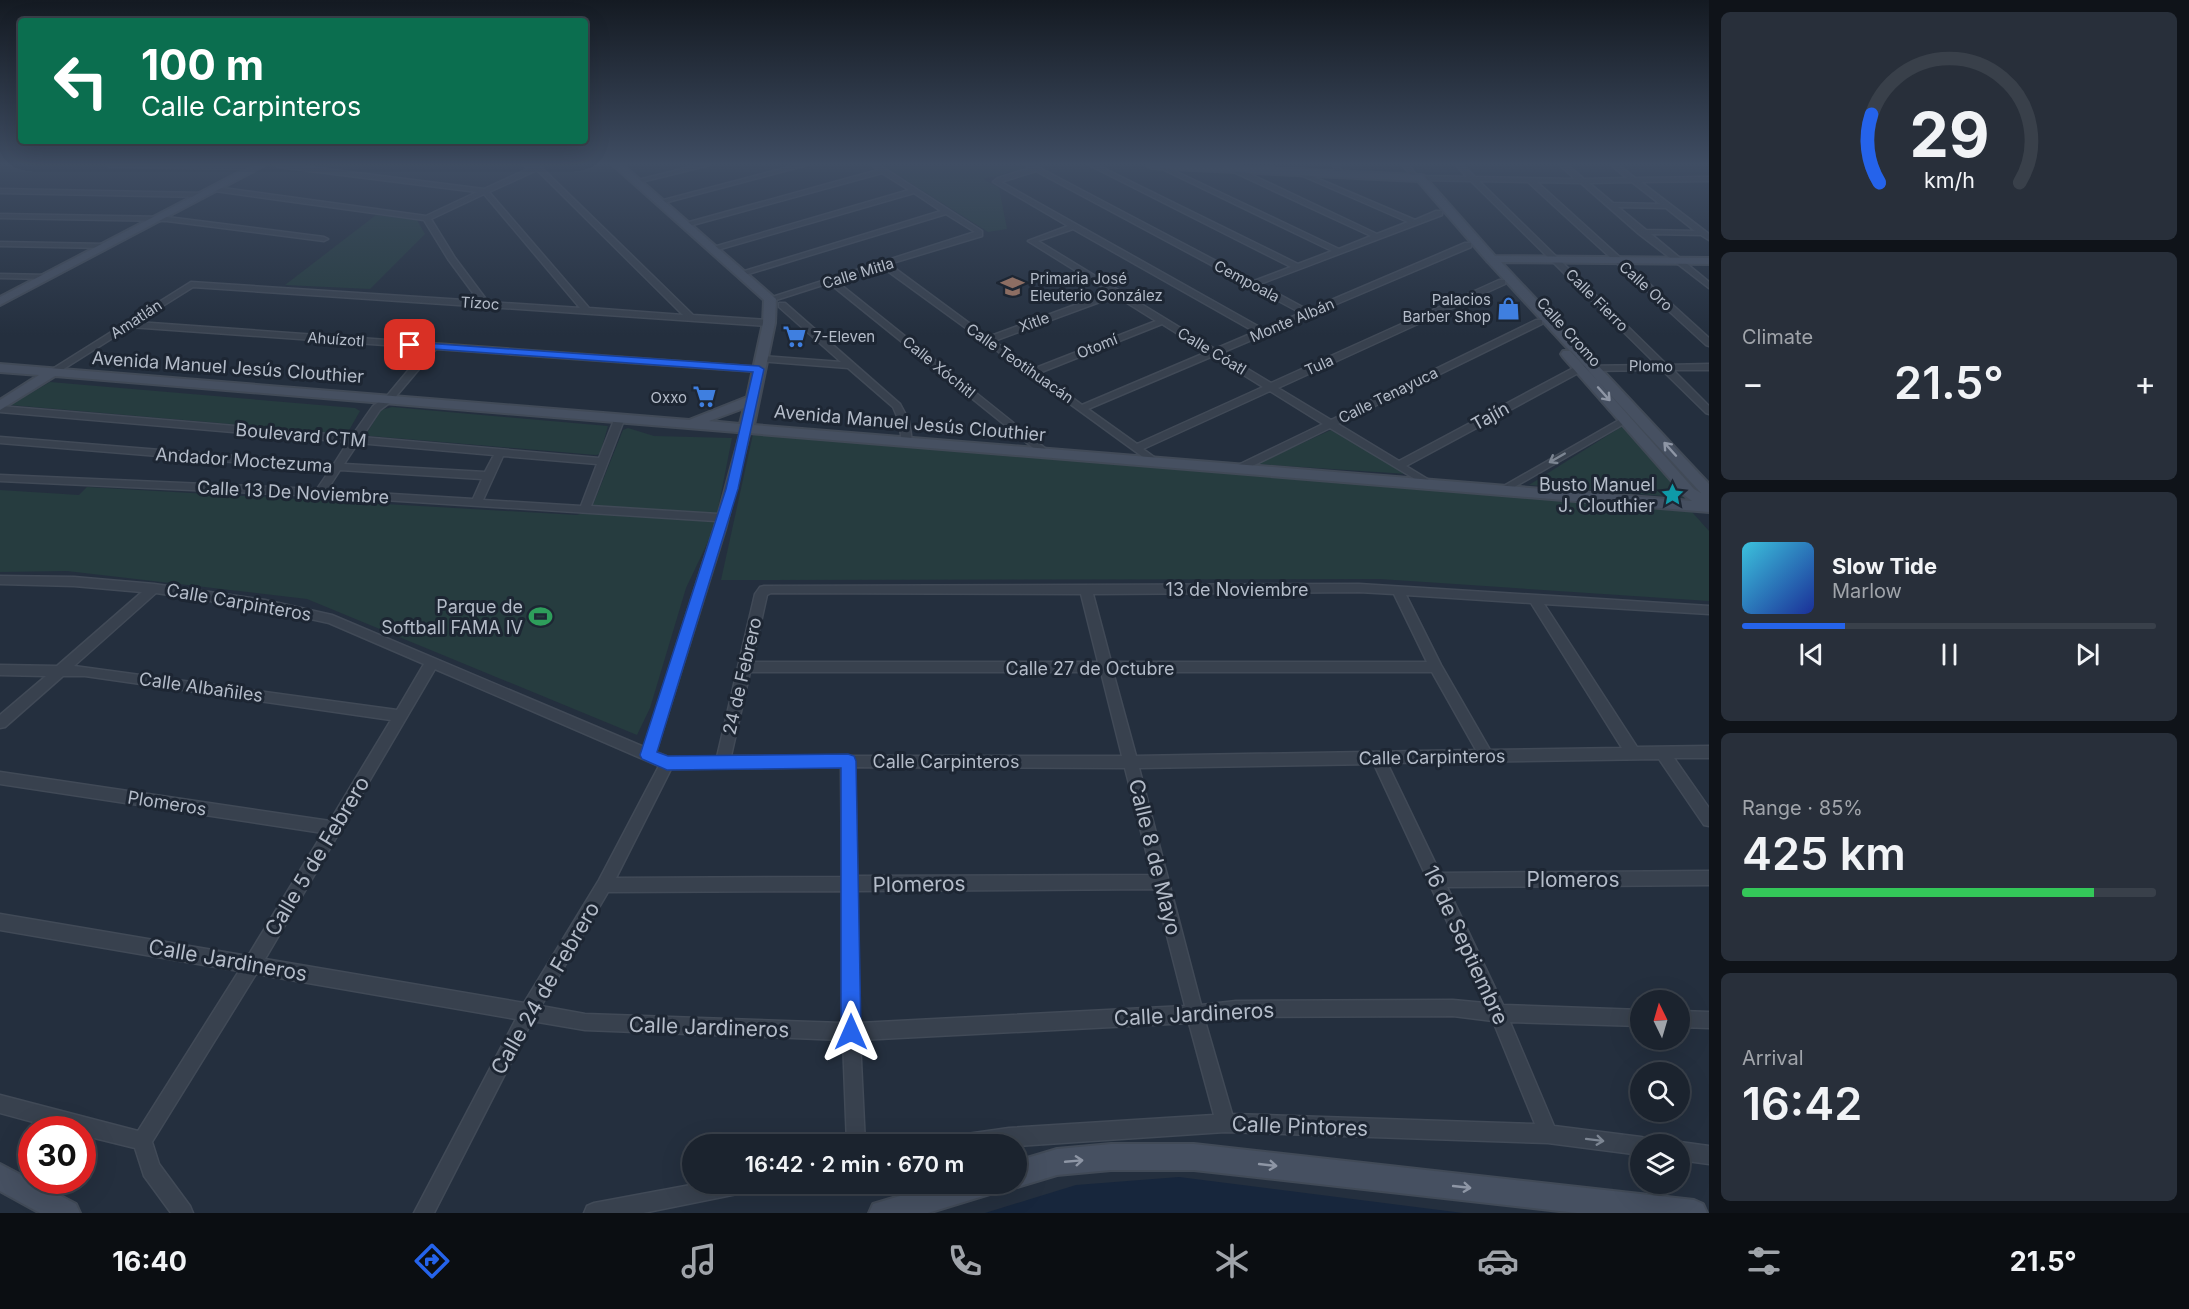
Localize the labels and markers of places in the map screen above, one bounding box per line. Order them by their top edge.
place label: Primaria José Eleuterio González [1030,269,1163,305]
school or university icon: Primaria José Eleuterio González [999,274,1025,300]
place label: Palacios Barber Shop [1402,290,1491,326]
shop icon: Palacios Barber Shop [1496,295,1522,321]
pin [384,319,435,370]
supermarket icon: 7-Eleven [782,323,808,349]
place label: 7-Eleven [813,327,875,346]
supermarket icon: Oxxo [692,384,718,410]
place label: Oxxo [650,388,687,407]
place label: Busto Manuel J. Clouthier [1539,474,1655,516]
place icon: Busto Manuel J. Clouthier [1660,481,1686,507]
place label: Parque de Softball FAMA IV [381,596,523,638]
sports icon: Parque de Softball FAMA IV [528,603,554,629]

